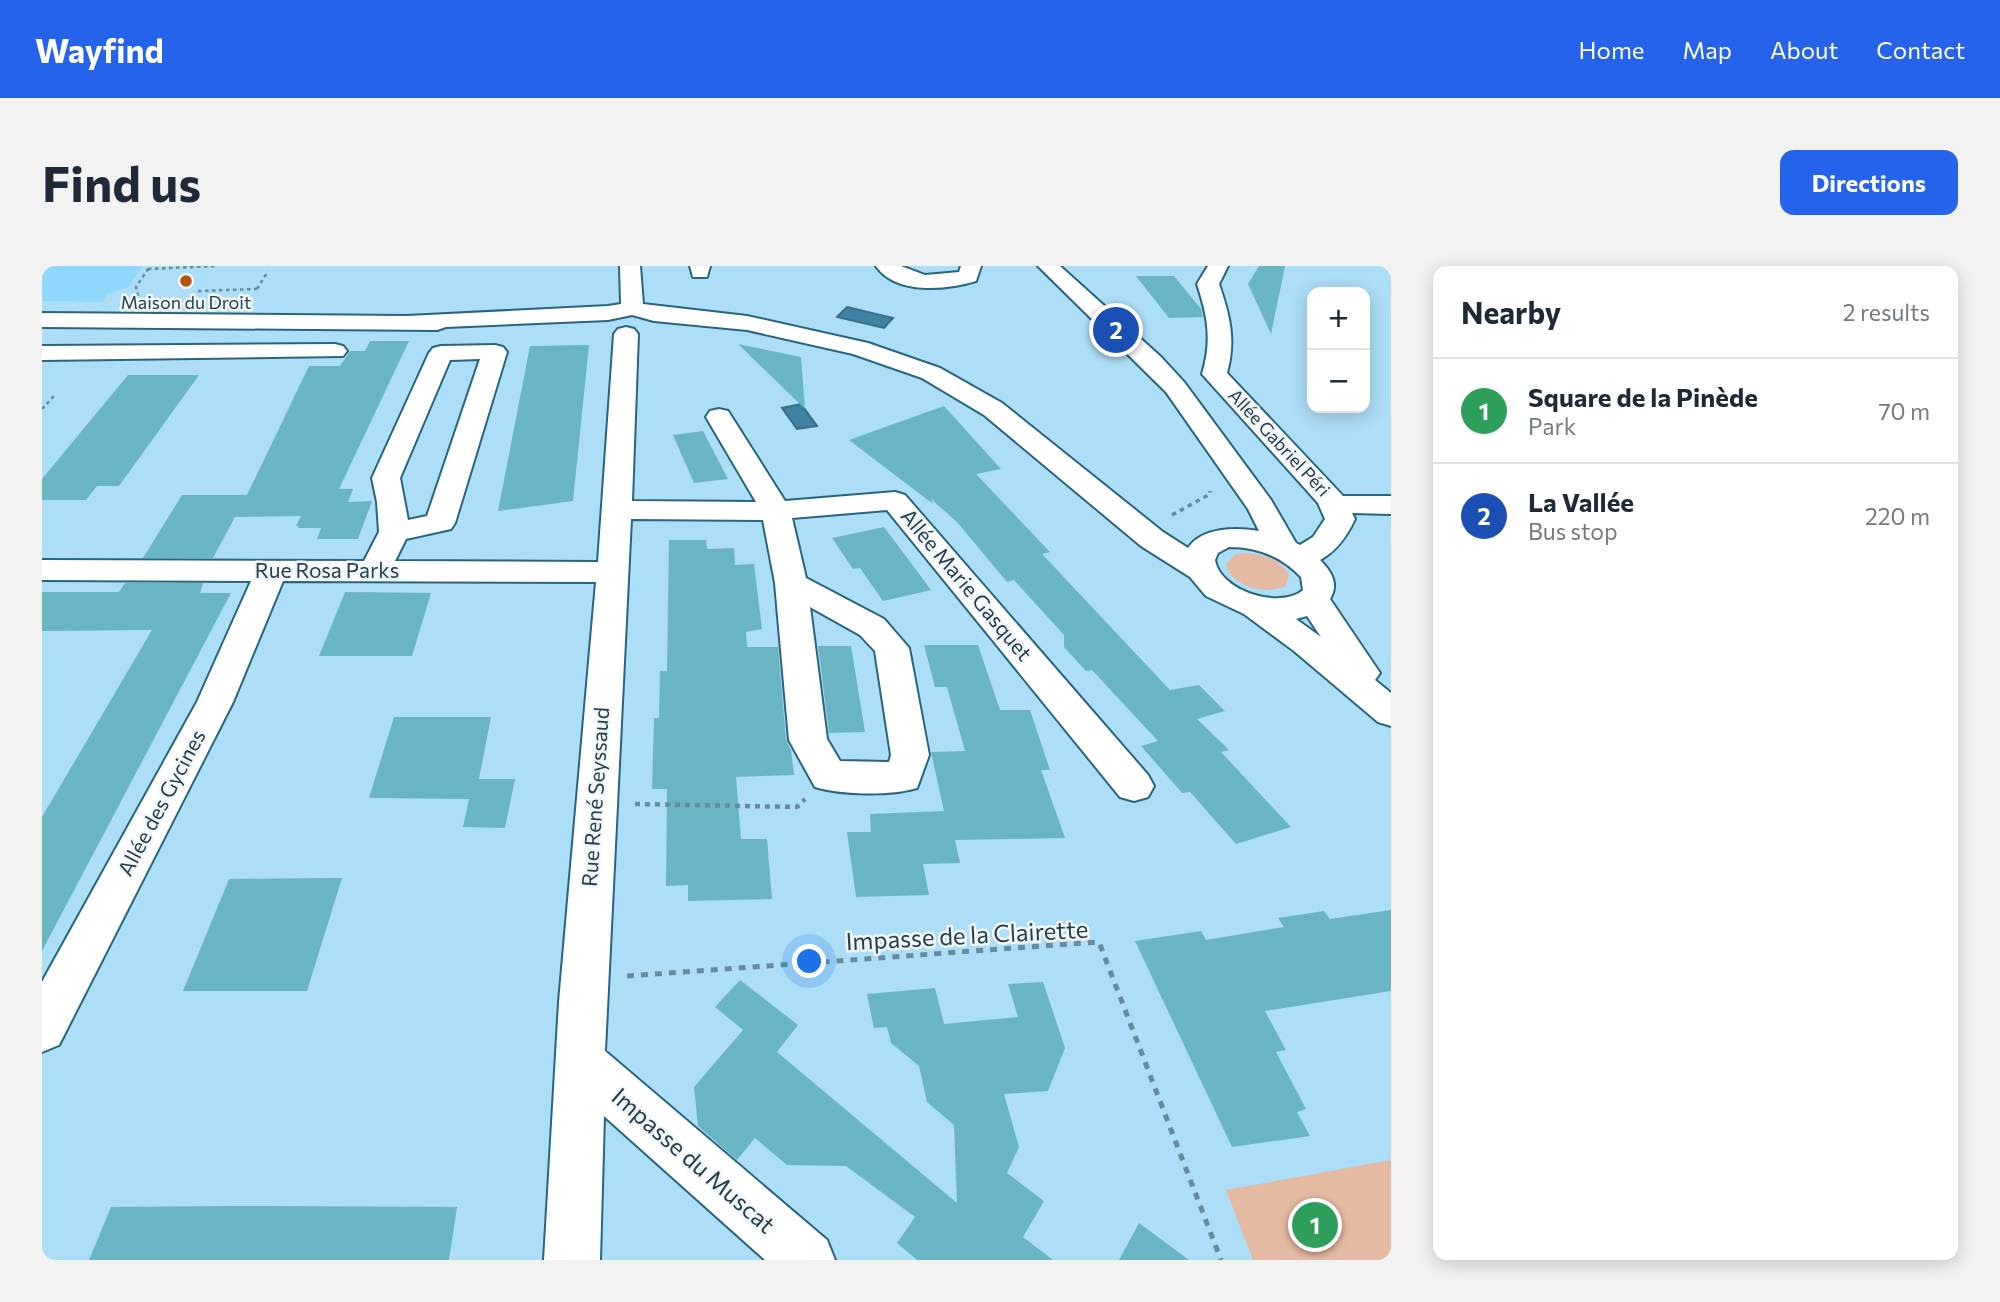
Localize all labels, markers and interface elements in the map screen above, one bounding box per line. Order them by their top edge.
text: Wayfind [35,29,164,70]
text: Home [1579,35,1645,64]
text: Map [1683,35,1732,64]
text: About [1770,35,1838,64]
text: Contact [1876,35,1965,64]
button: Directions [1780,150,1958,215]
text: Find us [42,152,201,212]
marker: Maison du Droit [178,273,194,289]
map controls [1307,287,1370,413]
button: + [1307,287,1370,350]
place label: Maison du Droit [121,291,251,313]
text: Nearby [1461,293,1561,330]
text: 2 results [1843,298,1930,326]
pin: 2 [1093,304,1139,356]
button: − [1307,350,1370,413]
text: Square de la Pinède [1528,381,1758,412]
street label: Allée Gabriel Péri [1224,384,1335,501]
text: 1 [1479,397,1489,425]
text: 70 m [1878,397,1930,425]
text: Park [1528,412,1576,440]
text: La Vallée [1528,486,1634,517]
text: 2 [1477,502,1491,530]
text: 220 m [1865,502,1930,530]
street label: Allée Marie Gasquet [896,503,1038,665]
text: Bus stop [1528,517,1618,545]
street label: Rue Rosa Parks [255,557,399,582]
street label: Rue René Seyssaud [576,706,613,888]
street label: Allée des Gycines [112,725,210,880]
street label: Impasse de la Clairette [845,914,1089,955]
your location [792,944,826,978]
street label: Impasse du Muscat [606,1081,782,1239]
pin: 1 [1292,1199,1338,1251]

